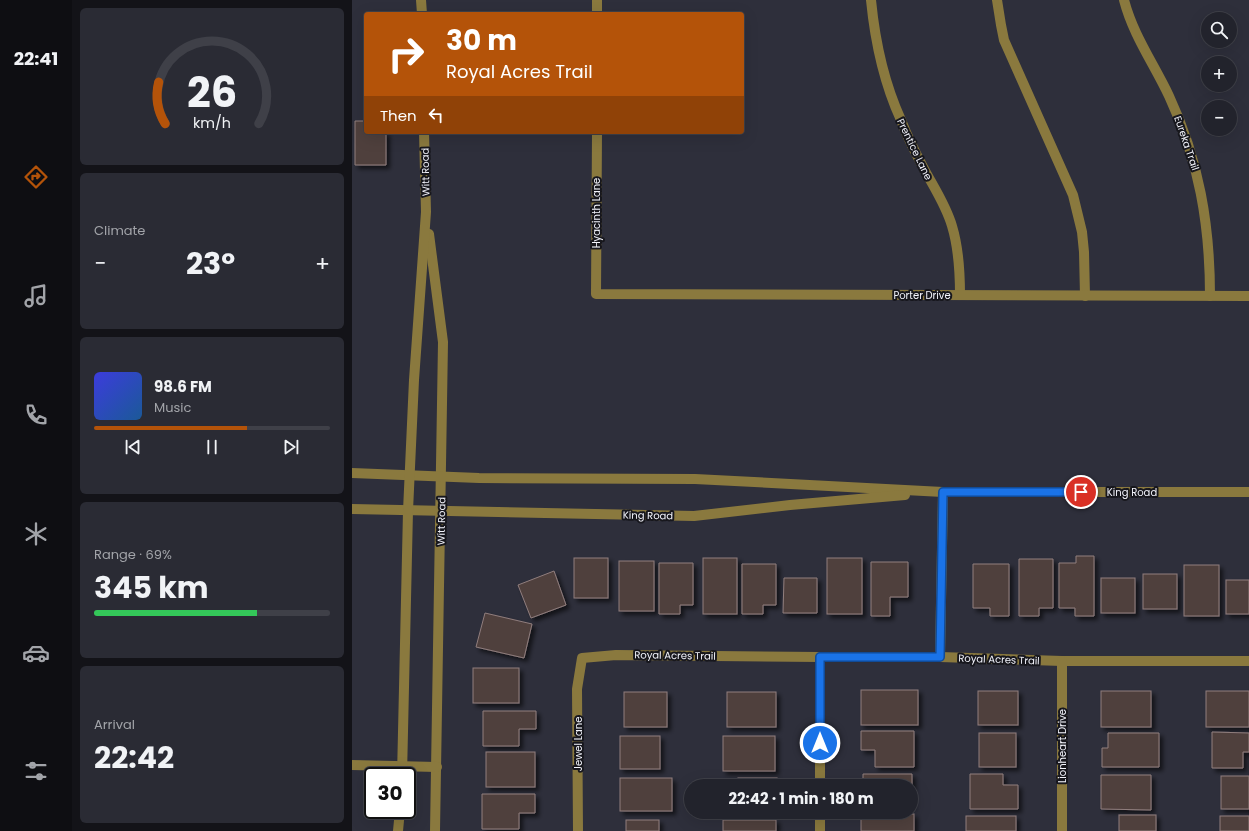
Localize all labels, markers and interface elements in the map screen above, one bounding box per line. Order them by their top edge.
map controls [1201,12,1237,136]
button: search [1201,12,1237,48]
text: 30 m [446,21,517,60]
icon: right [380,28,432,80]
text: 22:41 [14,46,58,71]
button: + [1201,56,1237,92]
text: Royal Acres Trail [446,59,593,84]
text: 26 [187,63,237,122]
button: − [1201,100,1237,136]
icon: left [425,104,447,126]
text: Then [380,105,417,126]
text: km/h [193,113,231,133]
street label: Eureka Trail [1170,114,1203,172]
street label: Prentice Lane [893,116,936,183]
street label: Witt Road [418,148,433,196]
icon: directions [22,163,50,191]
street label: Hyacinth Lane [589,178,604,248]
text: Climate [94,221,145,240]
text: 23° [186,242,235,285]
text: − [94,248,106,279]
text: + [315,248,330,279]
icon: music [22,282,50,310]
street label: Porter Drive [893,288,951,303]
text: 98.6 FM [154,376,212,397]
text: Music [154,398,191,417]
icon: phone [22,401,50,429]
icon: previous [122,436,144,458]
icon: pause [201,436,223,458]
icon: next [280,436,302,458]
pin [1064,475,1098,509]
icon: arrive [1070,481,1092,503]
street label: King Road [1107,485,1157,500]
street label: Witt Road [434,497,449,545]
street label: King Road [623,508,673,523]
icon: climate [22,520,50,548]
text: Range · 69% [94,545,172,564]
text: 345 km [94,566,209,609]
icon: car [22,639,50,667]
street label: Royal Acres Trail [634,647,716,664]
street label: Royal Acres Trail [958,651,1040,668]
street label: Lionheart Drive [1055,709,1070,783]
text: Arrival [94,715,135,734]
street label: Jewel Lane [571,717,586,771]
position arrow [799,722,841,764]
text: 22:42 [94,736,174,779]
icon: filters [22,757,50,785]
speed limit sign: 30 [364,767,416,819]
text: 22:42 · 1 min · 180 m [728,788,874,809]

